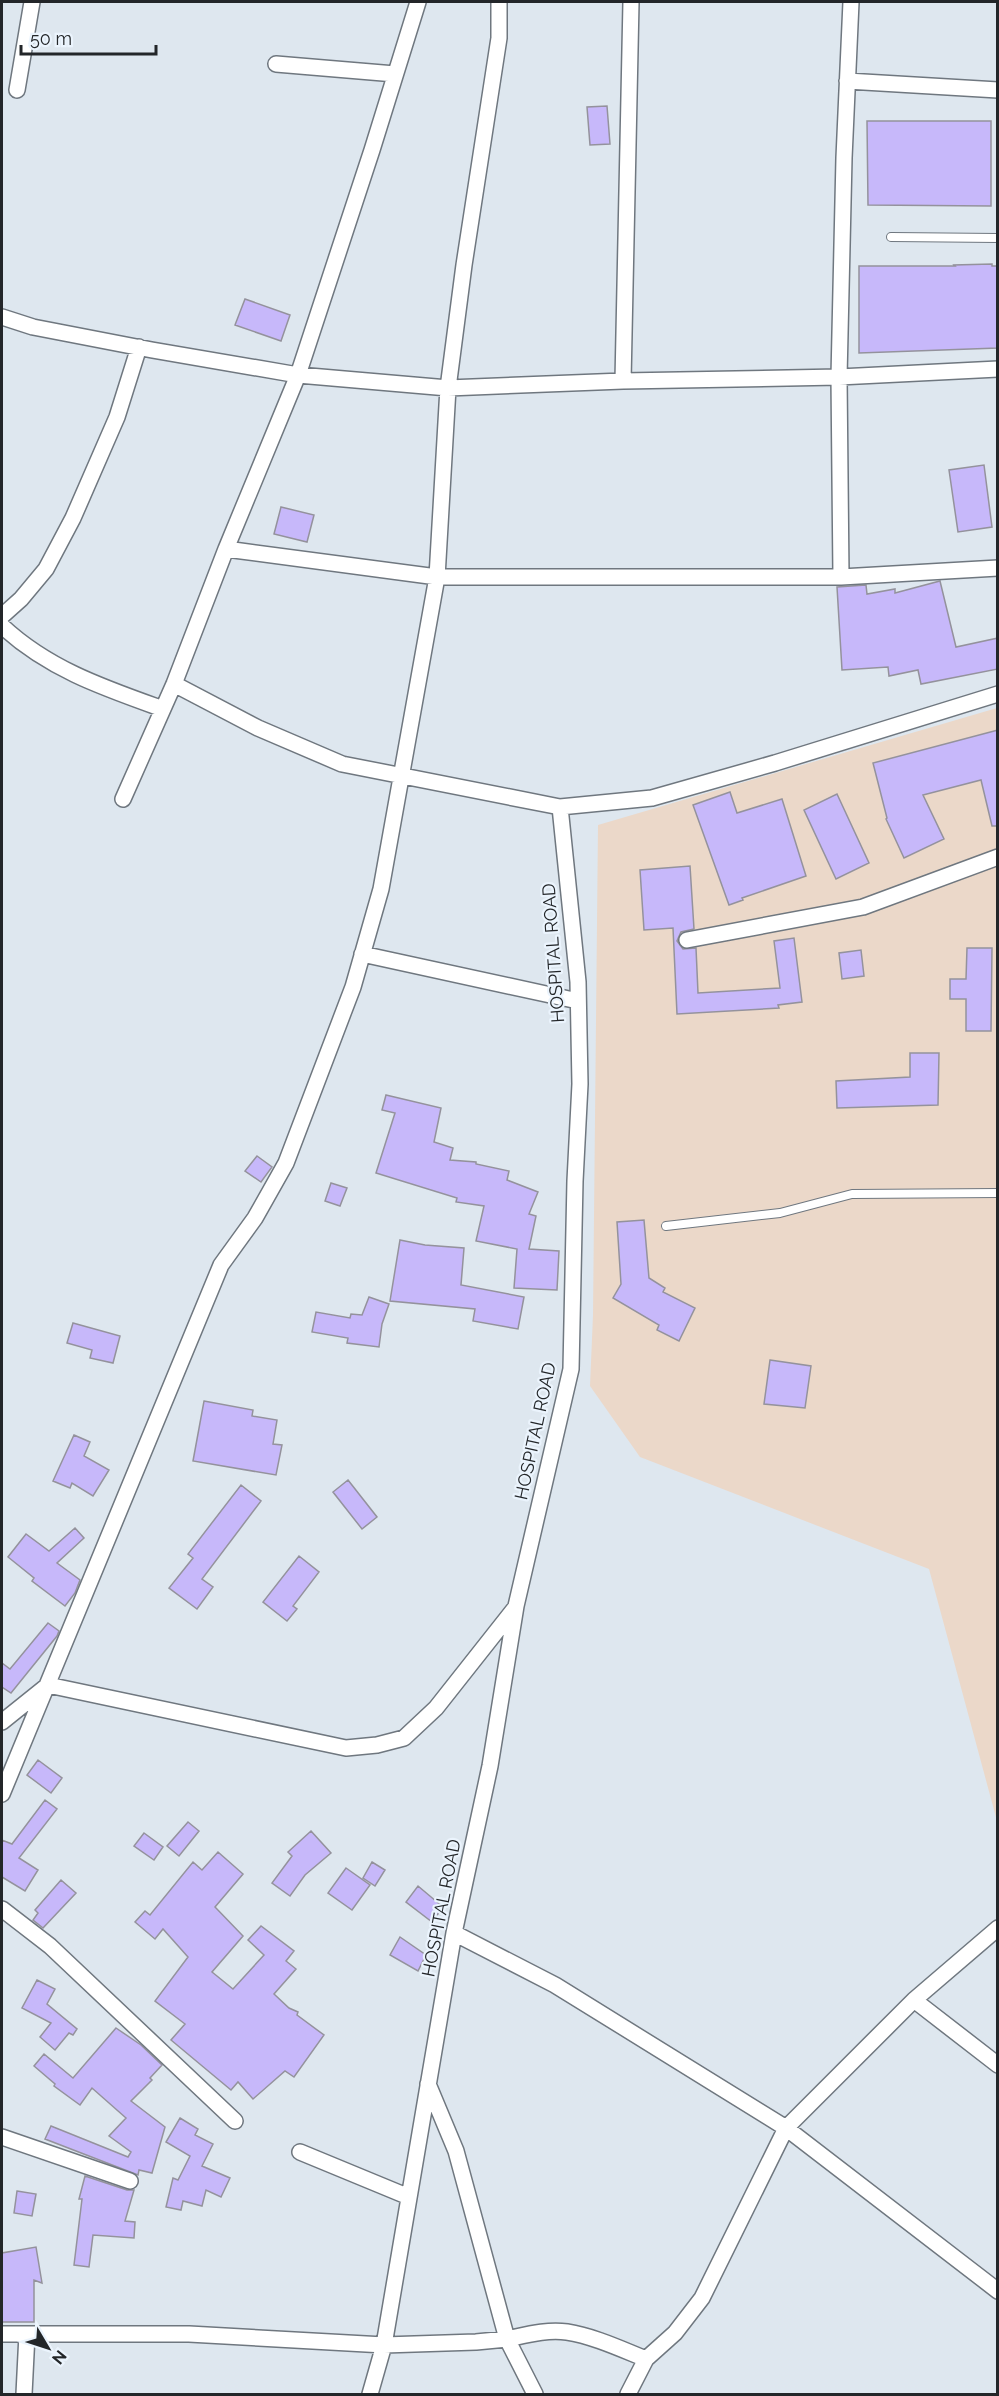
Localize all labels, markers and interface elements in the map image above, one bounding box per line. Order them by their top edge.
scale bar [21,18,156,56]
text: 50 m [30,28,72,49]
street label: HOSPITAL ROAD [538,882,568,1023]
street label: HOSPITAL ROAD [510,1360,560,1502]
street label: HOSPITAL ROAD [417,1837,465,1979]
north arrow [18,2318,78,2378]
text: N [48,2346,70,2368]

